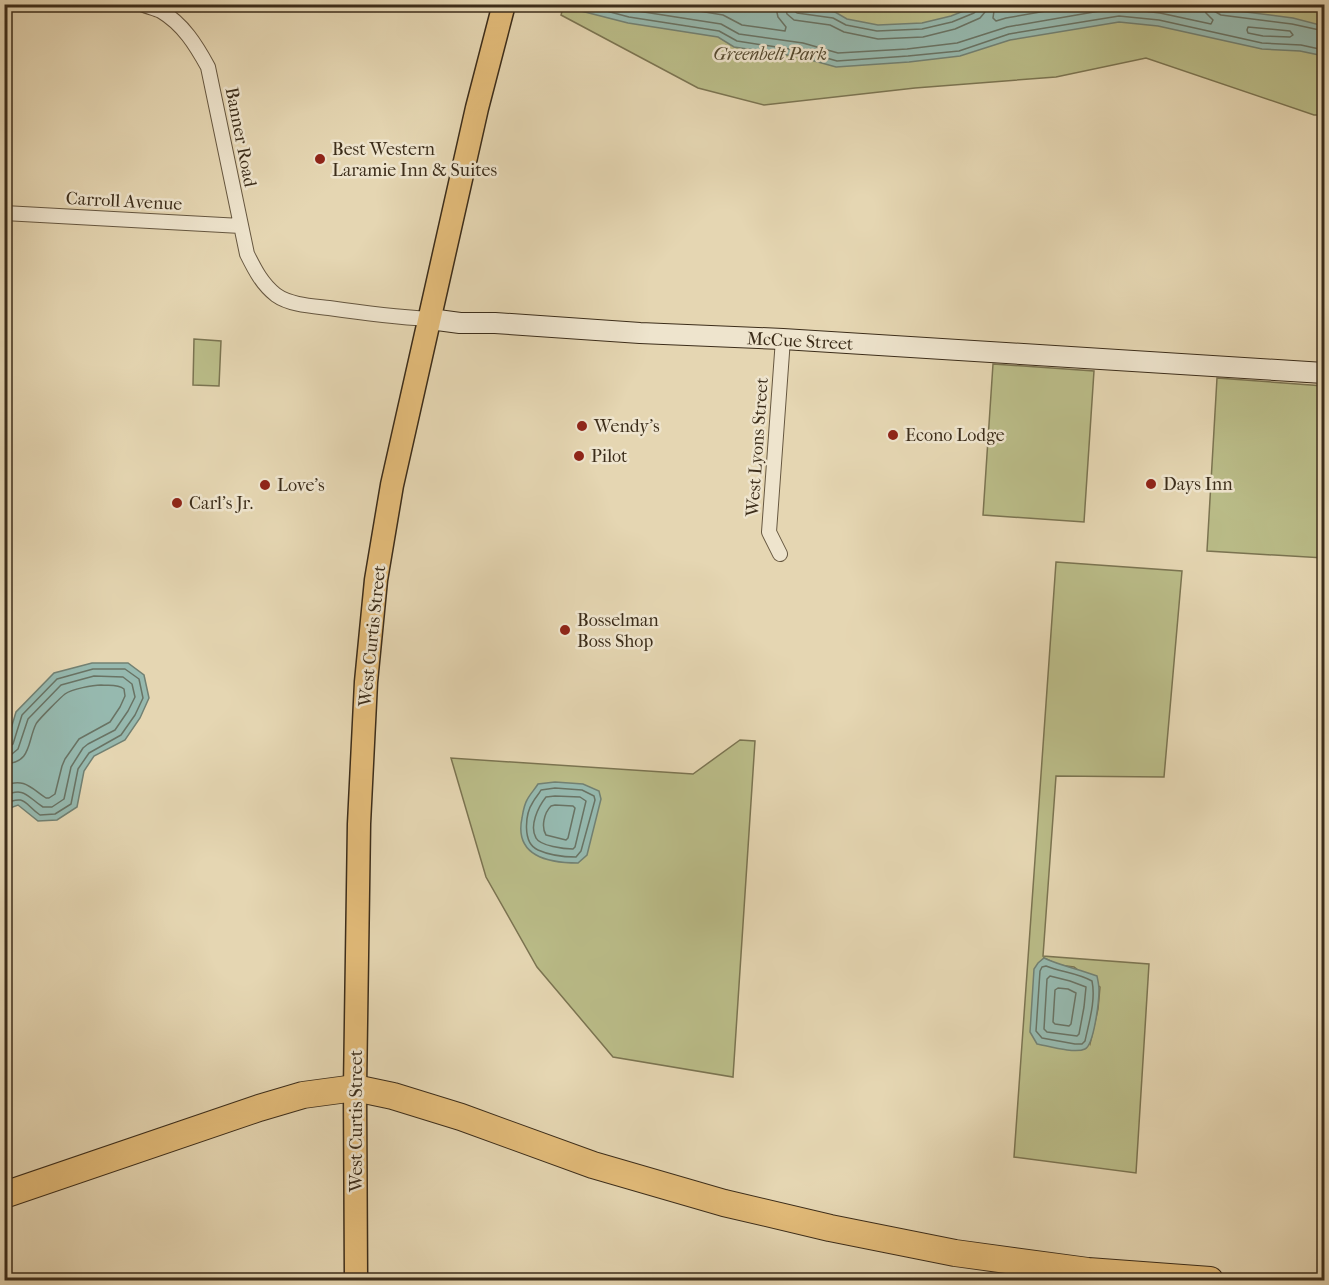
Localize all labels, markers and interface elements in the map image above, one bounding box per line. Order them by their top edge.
park label: Greenbelt Park [713,44,827,65]
street label: Banner Road [221,85,261,189]
place label: Best Western Laramie Inn & Suites [332,139,497,181]
marker: Best Western Laramie Inn & Suites [313,152,327,166]
street label: Carroll Avenue [65,188,183,215]
street label: McCue Street [746,328,854,355]
street label: West Lyons Street [742,376,773,518]
place label: Wendy's [593,416,660,437]
marker: Wendy's [575,419,589,433]
place label: Econo Lodge [905,425,1005,446]
marker: Econo Lodge [886,428,900,442]
place label: Pilot [591,446,628,467]
marker: Pilot [572,449,586,463]
place label: Days Inn [1163,474,1233,495]
place label: Love's [277,475,325,496]
marker: Days Inn [1144,477,1158,491]
marker: Love's [258,478,272,492]
place label: Carl's Jr. [189,493,253,514]
marker: Carl's Jr. [170,496,184,510]
street label: West Curtis Street [355,564,390,709]
place label: Bosselman Boss Shop [577,610,659,652]
marker: Bosselman Boss Shop [558,623,572,637]
street label: West Curtis Street [346,1049,367,1193]

